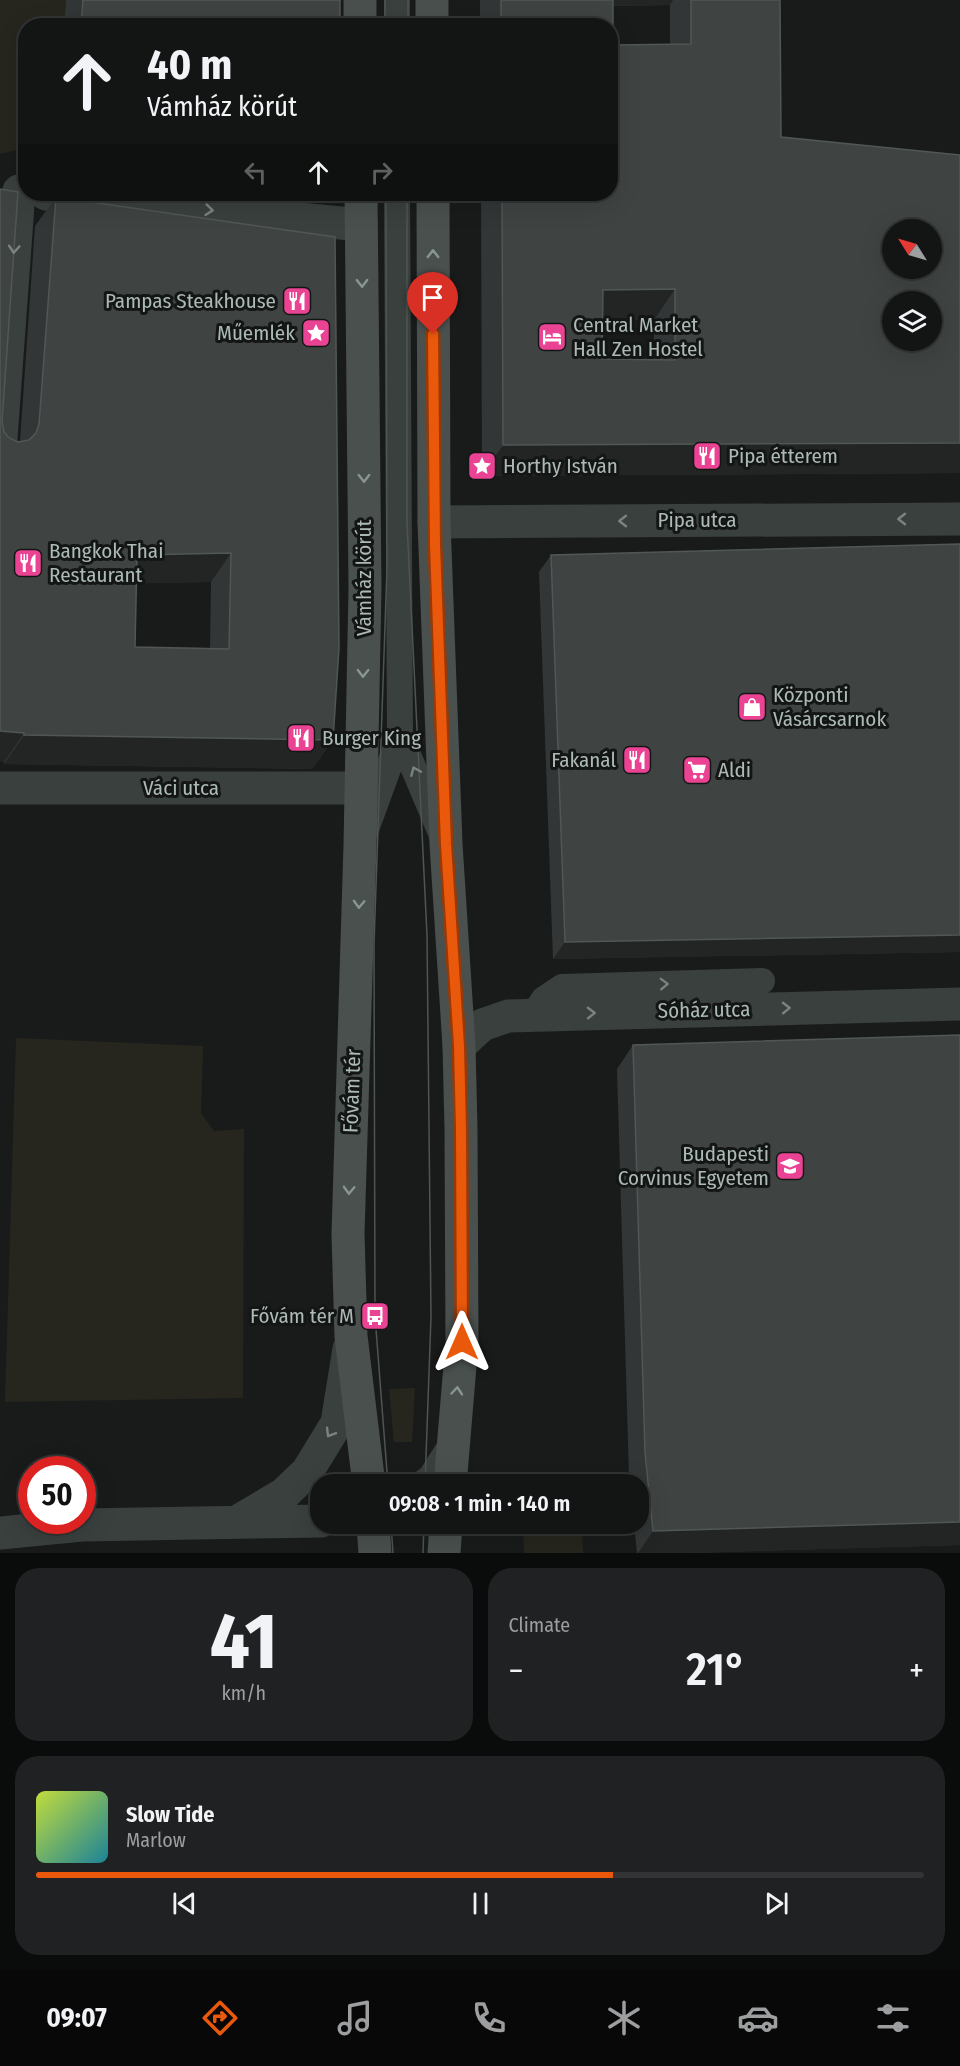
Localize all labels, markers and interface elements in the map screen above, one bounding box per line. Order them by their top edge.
text: 40 m [147,40,232,90]
icon: ahead [48,42,126,120]
text: Vámház körút [147,91,297,123]
icon: left [239,156,272,189]
icon: ahead [302,156,335,189]
icon: right [365,156,398,189]
one-way arrow [204,203,214,216]
north arrow [882,219,942,279]
map controls [882,219,942,351]
one-way arrow [8,245,21,254]
one-way arrow [427,249,439,258]
pin [407,272,458,334]
one-way arrow [356,279,368,288]
icon: arrive [416,281,449,314]
restaurant icon: Pampas Steakhouse [281,285,313,317]
place label: Pampas Steakhouse [105,288,276,314]
button: layers [882,291,942,351]
place label: Central Market Hall Zen Hostel [573,312,703,362]
place icon: Műemlék [300,317,332,349]
place label: Műemlék [217,320,295,346]
hotel icon: Central Market Hall Zen Hostel [536,321,568,353]
restaurant icon: Pipa étterem [691,440,723,472]
place label: Pipa étterem [728,443,838,469]
place icon: Horthy István [466,450,498,482]
place label: Horthy István [503,453,618,479]
one-way arrow [358,474,370,483]
street label: Pipa utca [657,507,737,533]
one-way arrow [897,513,906,525]
one-way arrow [618,515,627,527]
street label: Vámház körút [351,520,377,636]
place label: Bangkok Thai Restaurant [49,538,163,588]
restaurant icon: Bangkok Thai Restaurant [12,547,44,579]
one-way arrow [357,669,369,678]
place label: Központi Vásárcsarnok [773,682,886,732]
shop icon: Központi Vásárcsarnok [736,691,768,723]
restaurant icon: Burger King [285,722,317,754]
place label: Burger King [322,725,421,751]
restaurant icon: Fakanál [621,744,653,776]
place label: Fakanál [551,747,616,773]
supermarket icon: Aldi [681,754,713,786]
place label: Aldi [718,757,751,783]
one-way arrow [410,766,422,777]
street label: Váci utca [143,775,219,801]
one-way arrow [352,899,365,908]
one-way arrow [659,978,668,990]
street label: Sóház utca [657,996,751,1024]
one-way arrow [781,1002,790,1015]
one-way arrow [587,1007,596,1020]
street label: Fővám tér [338,1048,366,1133]
place label: Budapesti Corvinus Egyetem [618,1141,769,1191]
school or university icon: Budapesti Corvinus Egyetem [774,1150,806,1182]
one-way arrow [343,1185,356,1194]
bus stop icon: Fővám tér M [359,1300,391,1332]
place label: Fővám tér M [250,1303,354,1329]
position arrow [430,1310,494,1374]
one-way arrow [451,1387,464,1396]
one-way arrow [326,1427,338,1437]
speed limit sign: 50 [18,1456,96,1534]
text: 09:08 · 1 min · 140 m [389,1490,570,1517]
text: 41 [210,1595,278,1689]
text: Climate [509,1613,570,1637]
text: 21° [686,1643,746,1697]
text: − [509,1651,523,1691]
text: + [909,1651,924,1691]
text: km/h [221,1681,266,1705]
text: Slow Tide [126,1801,214,1828]
text: Marlow [126,1828,186,1852]
icon: previous [168,1887,201,1920]
icon: pause [464,1887,497,1920]
icon: next [760,1887,793,1920]
icon: directions [199,1997,241,2039]
icon: music [334,1997,376,2039]
icon: phone [468,1997,510,2039]
icon: climate [603,1997,645,2039]
icon: car [737,1997,779,2039]
icon: filters [872,1997,914,2039]
text: 09:07 [46,2002,107,2034]

